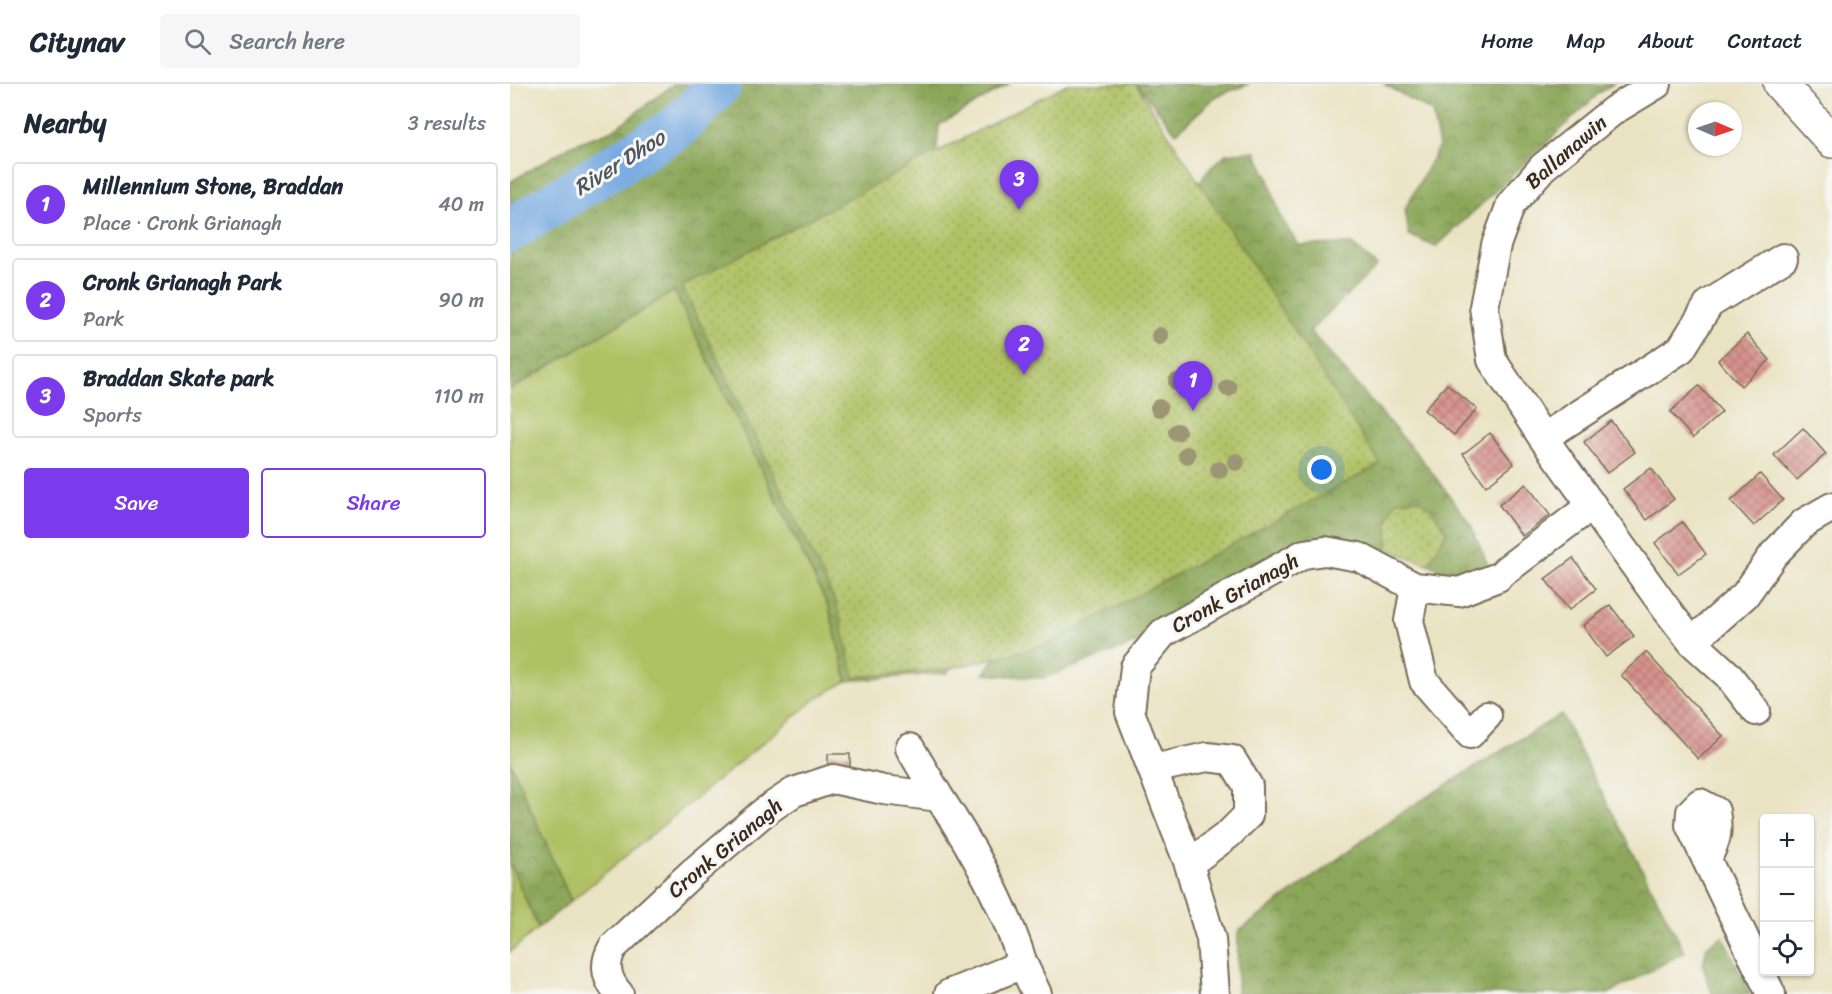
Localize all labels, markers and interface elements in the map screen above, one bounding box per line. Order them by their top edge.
search box [160,14,580,68]
text: Citynav [30,17,124,66]
text: Search here [229,22,345,61]
text: Home [1481,22,1533,60]
text: Map [1566,22,1605,60]
text: About [1638,22,1695,60]
text: Contact [1728,22,1802,60]
icon: search [181,25,214,58]
text: Nearby [24,100,106,146]
north arrow [1688,102,1742,156]
street label: Ballanawin [1516,105,1616,199]
text: 3 results [408,106,486,141]
water label: River Dhoo [565,118,675,206]
pin: 3 [1000,160,1038,210]
text: Millennium Stone, Braddan [83,167,343,206]
text: 1 [41,187,50,222]
text: 40 m [438,187,484,222]
text: Place · Cronk Grianagh [83,206,282,241]
text: Cronk Grianagh Park [83,263,282,302]
text: 2 [40,283,51,318]
text: 90 m [439,283,484,318]
text: Park [83,302,124,337]
pin: 2 [1004,326,1044,375]
text: Braddan Skate park [83,359,275,398]
pin: 1 [1174,362,1212,411]
text: 3 [40,379,51,414]
text: 110 m [434,379,484,414]
text: Sports [83,398,142,433]
your location [1307,455,1336,484]
button: Save [24,468,249,538]
button: Share [261,468,486,538]
street label: Cronk Grianagh [1164,542,1306,644]
street label: Cronk Grianagh [658,788,792,908]
map controls [1760,814,1814,976]
button: + [1760,814,1814,868]
button: − [1760,868,1814,922]
button: locate [1760,922,1814,976]

